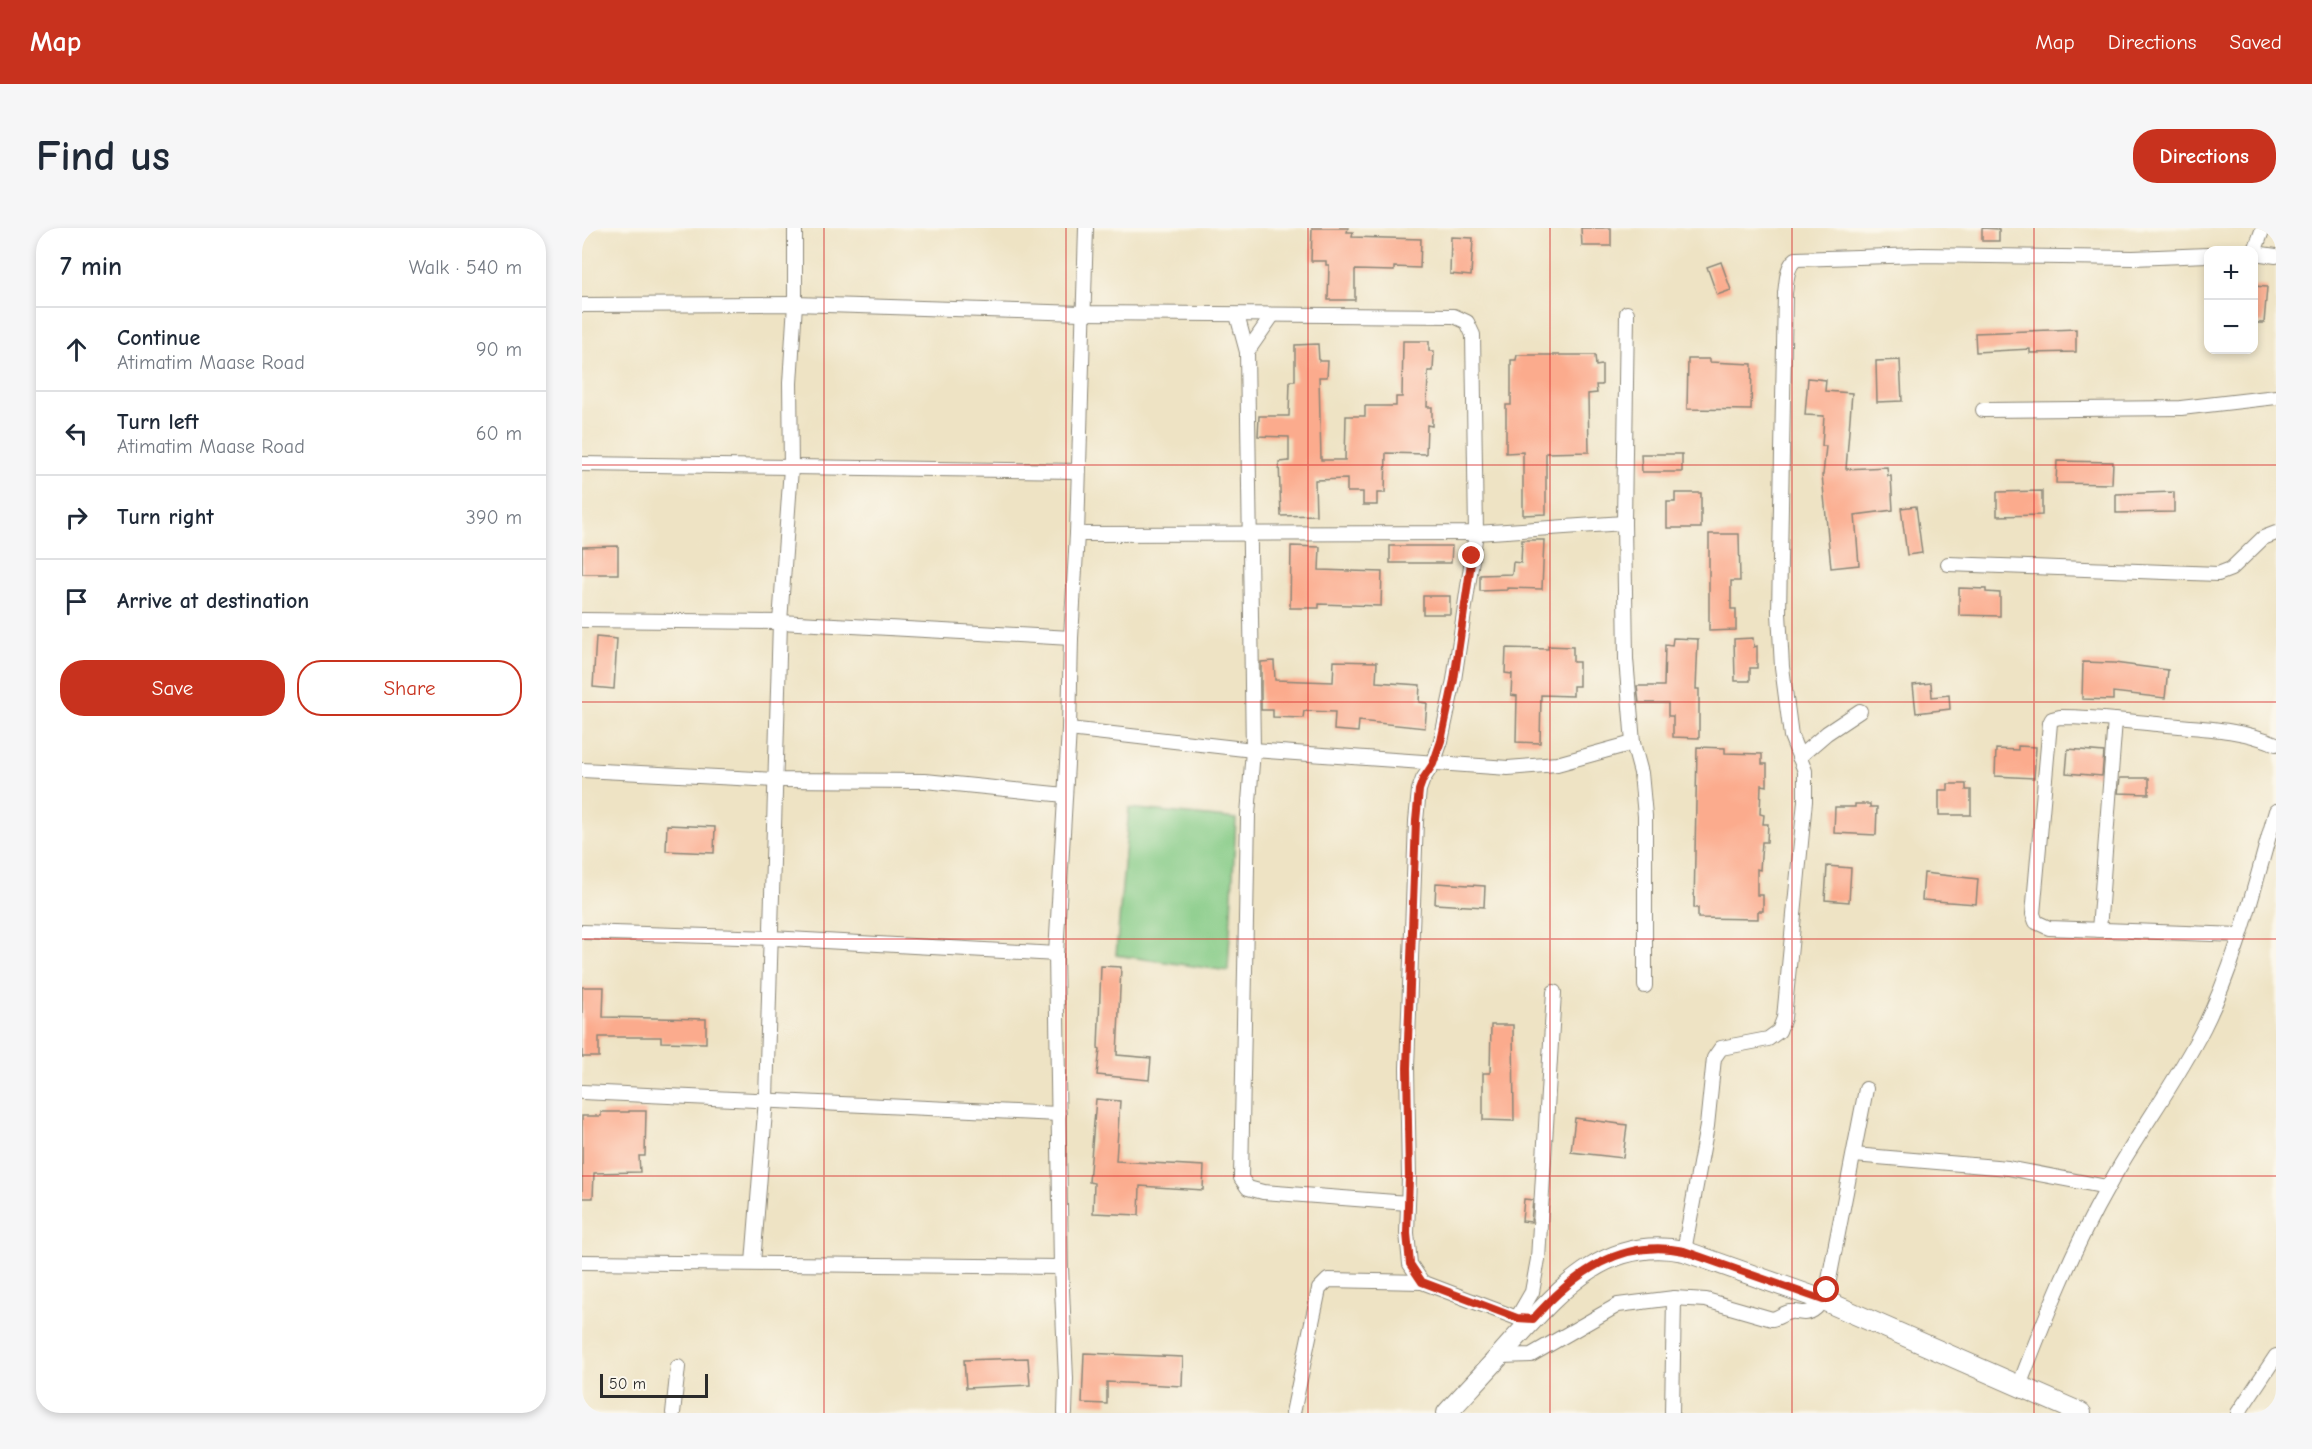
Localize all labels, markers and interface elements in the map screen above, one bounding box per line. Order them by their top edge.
text: Map [30,26,81,58]
text: Map [2035,30,2075,54]
text: Directions [2108,30,2197,54]
text: Saved [2230,30,2282,54]
button: Directions [2133,129,2276,183]
text: Find us [36,132,170,181]
map controls [2204,246,2258,354]
button: + [2204,246,2258,300]
text: 7 min [60,252,122,282]
text: Walk · 540 m [409,256,522,279]
button: − [2204,300,2258,354]
text: Continue [117,325,200,351]
icon: ahead [60,333,93,366]
text: 90 m [476,338,522,361]
text: Atimatim Maase Road [117,351,305,374]
text: Turn left [117,409,199,435]
icon: left [60,417,93,450]
text: 60 m [476,422,522,445]
text: Atimatim Maase Road [117,435,305,458]
icon: right [60,501,93,534]
text: Turn right [117,504,214,530]
text: 390 m [466,506,522,529]
route end [1458,542,1484,568]
icon: arrive [60,585,93,618]
text: Arrive at destination [117,588,309,614]
button: Save [60,660,285,716]
button: Share [297,660,522,716]
route start [1813,1276,1839,1302]
scale bar [600,1371,708,1398]
text: 50 m [609,1375,646,1393]

